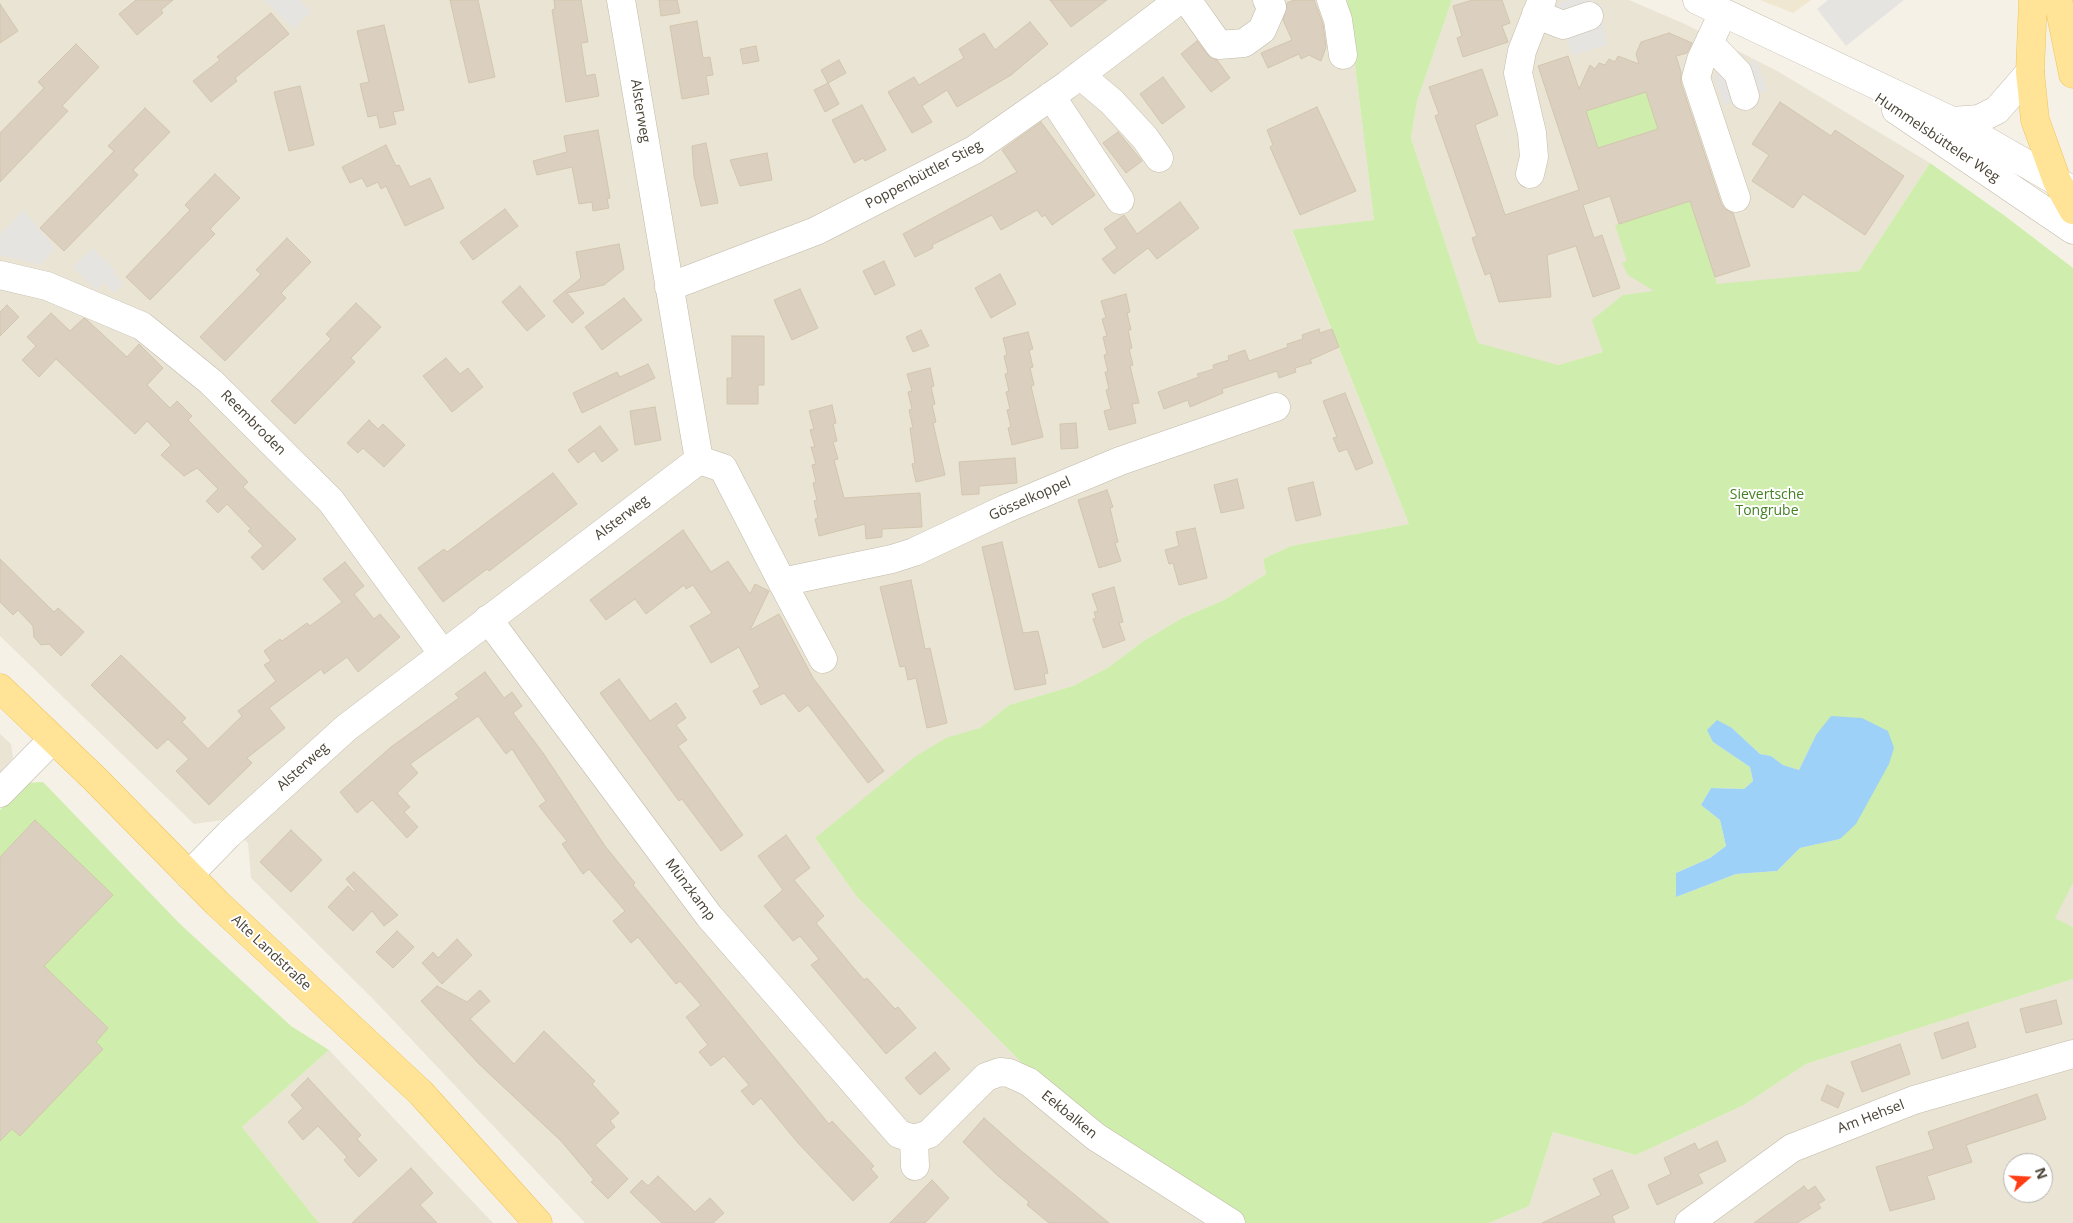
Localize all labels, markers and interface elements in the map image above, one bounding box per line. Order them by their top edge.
street label: Alsterweg [627,78,653,144]
street label: Hummelsbütteler Weg [1871,90,2003,186]
street label: Poppenbüttler Stieg [863,137,985,213]
street label: Reembroden [217,387,289,459]
street label: Gösselkoppel [987,474,1073,524]
park label: Sievertsche Tongrube [1730,487,1804,520]
street label: Alsterweg [591,492,653,544]
street label: Alsterweg [274,739,332,795]
street label: Münzkamp [661,856,719,924]
street label: Alte Landstraße [228,912,314,994]
street label: Eekbalken [1038,1087,1100,1143]
street label: Am Hehsel [1835,1097,1907,1137]
north arrow [2003,1153,2053,1203]
text: N [2031,1165,2053,1182]

